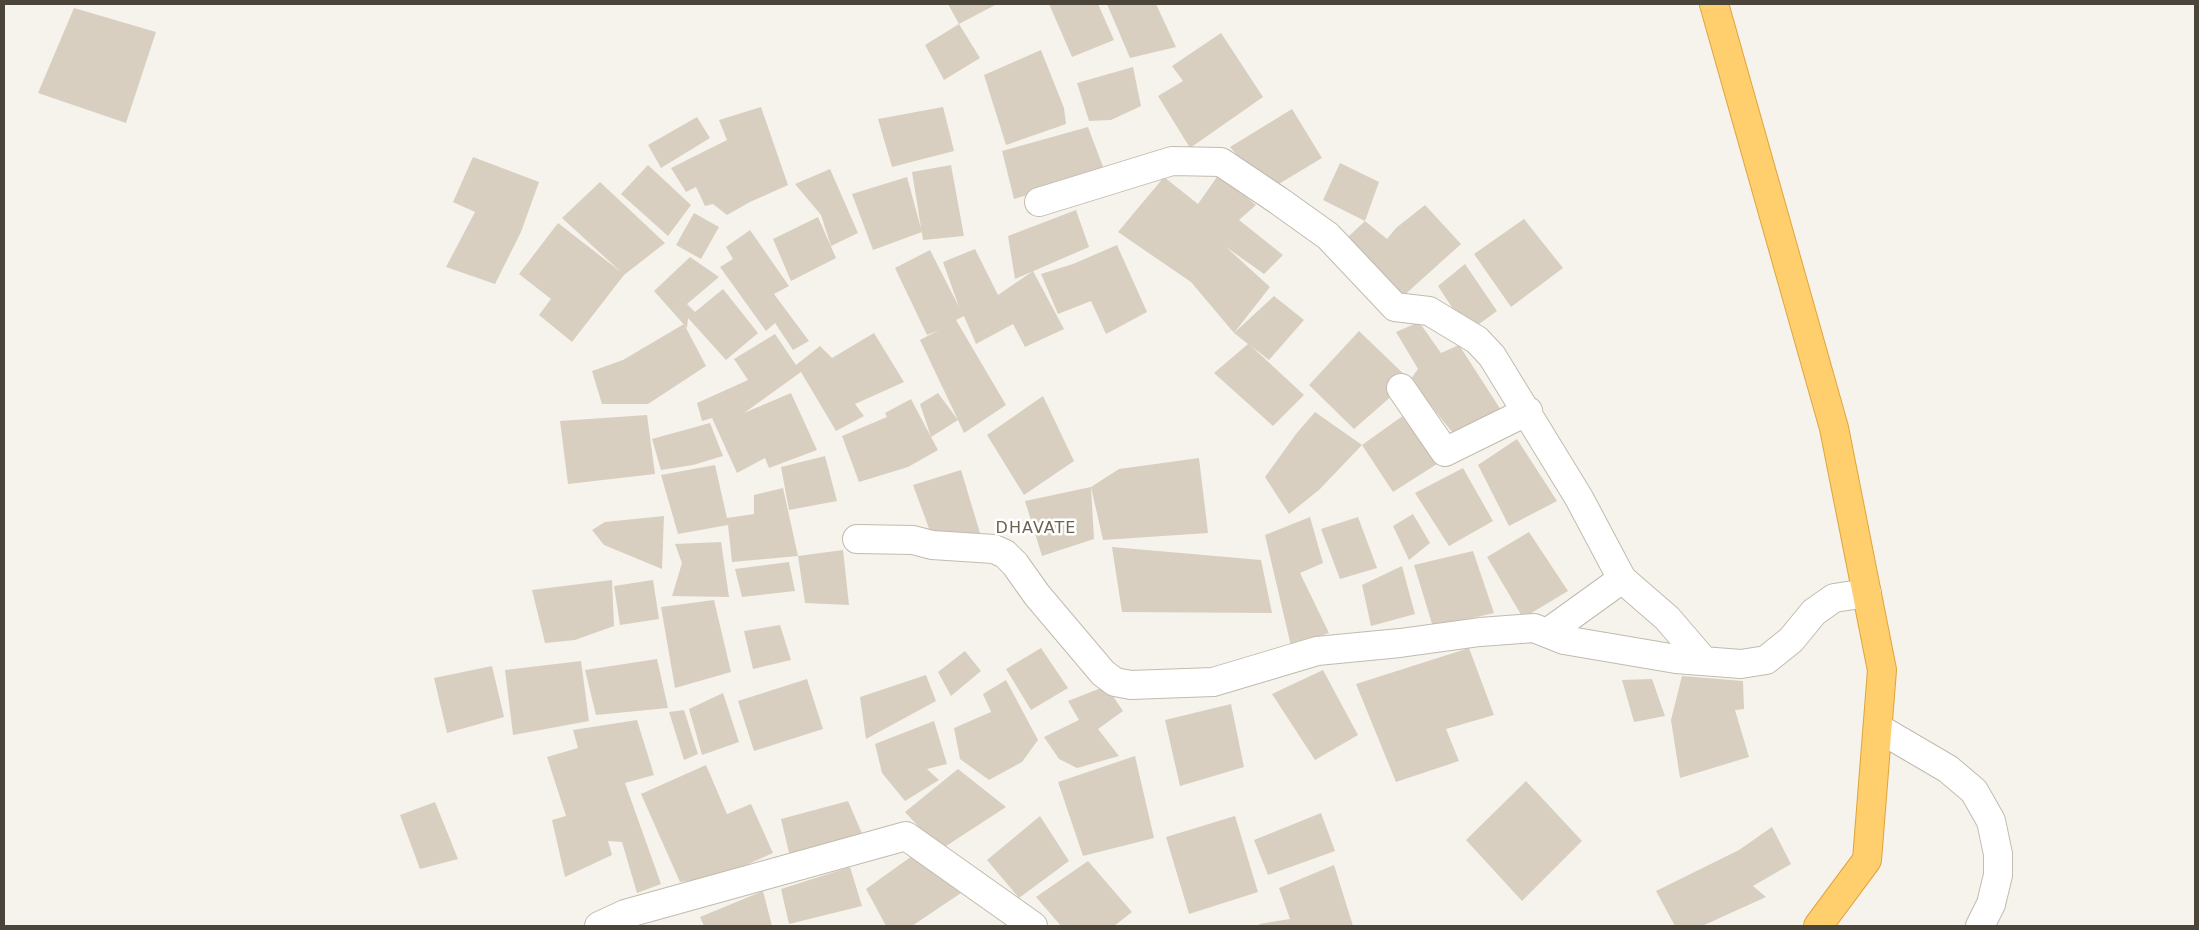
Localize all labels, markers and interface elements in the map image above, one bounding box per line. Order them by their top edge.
district label: DHAVATE [995,519,1077,539]

